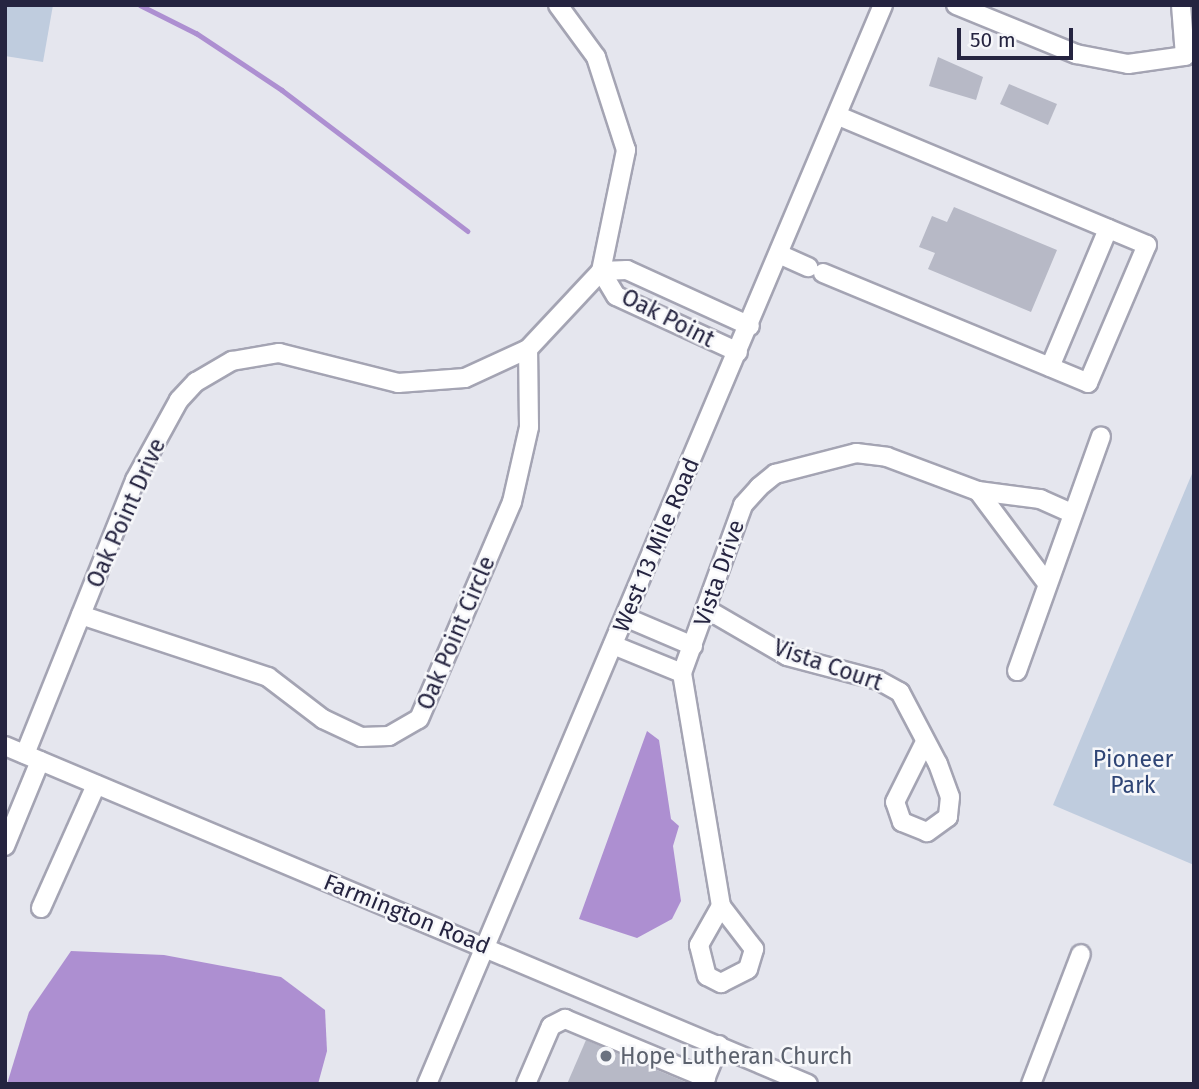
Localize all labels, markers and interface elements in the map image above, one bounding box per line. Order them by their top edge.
scale bar [961,14,1076,58]
text: 50 m [970,27,1016,53]
street label: Oak Point [617,283,719,353]
street label: Oak Point Drive [81,434,171,592]
street label: West 13 Mile Road [607,454,705,636]
street label: Vista Drive [688,516,750,630]
street label: Oak Point Circle [411,552,501,714]
street label: Vista Court [770,634,886,696]
park label: Pioneer Park [1093,745,1173,799]
street label: Farmington Road [320,868,494,960]
place label: Hope Lutheran Church [620,1042,853,1070]
marker: Hope Lutheran Church [598,1048,614,1064]

